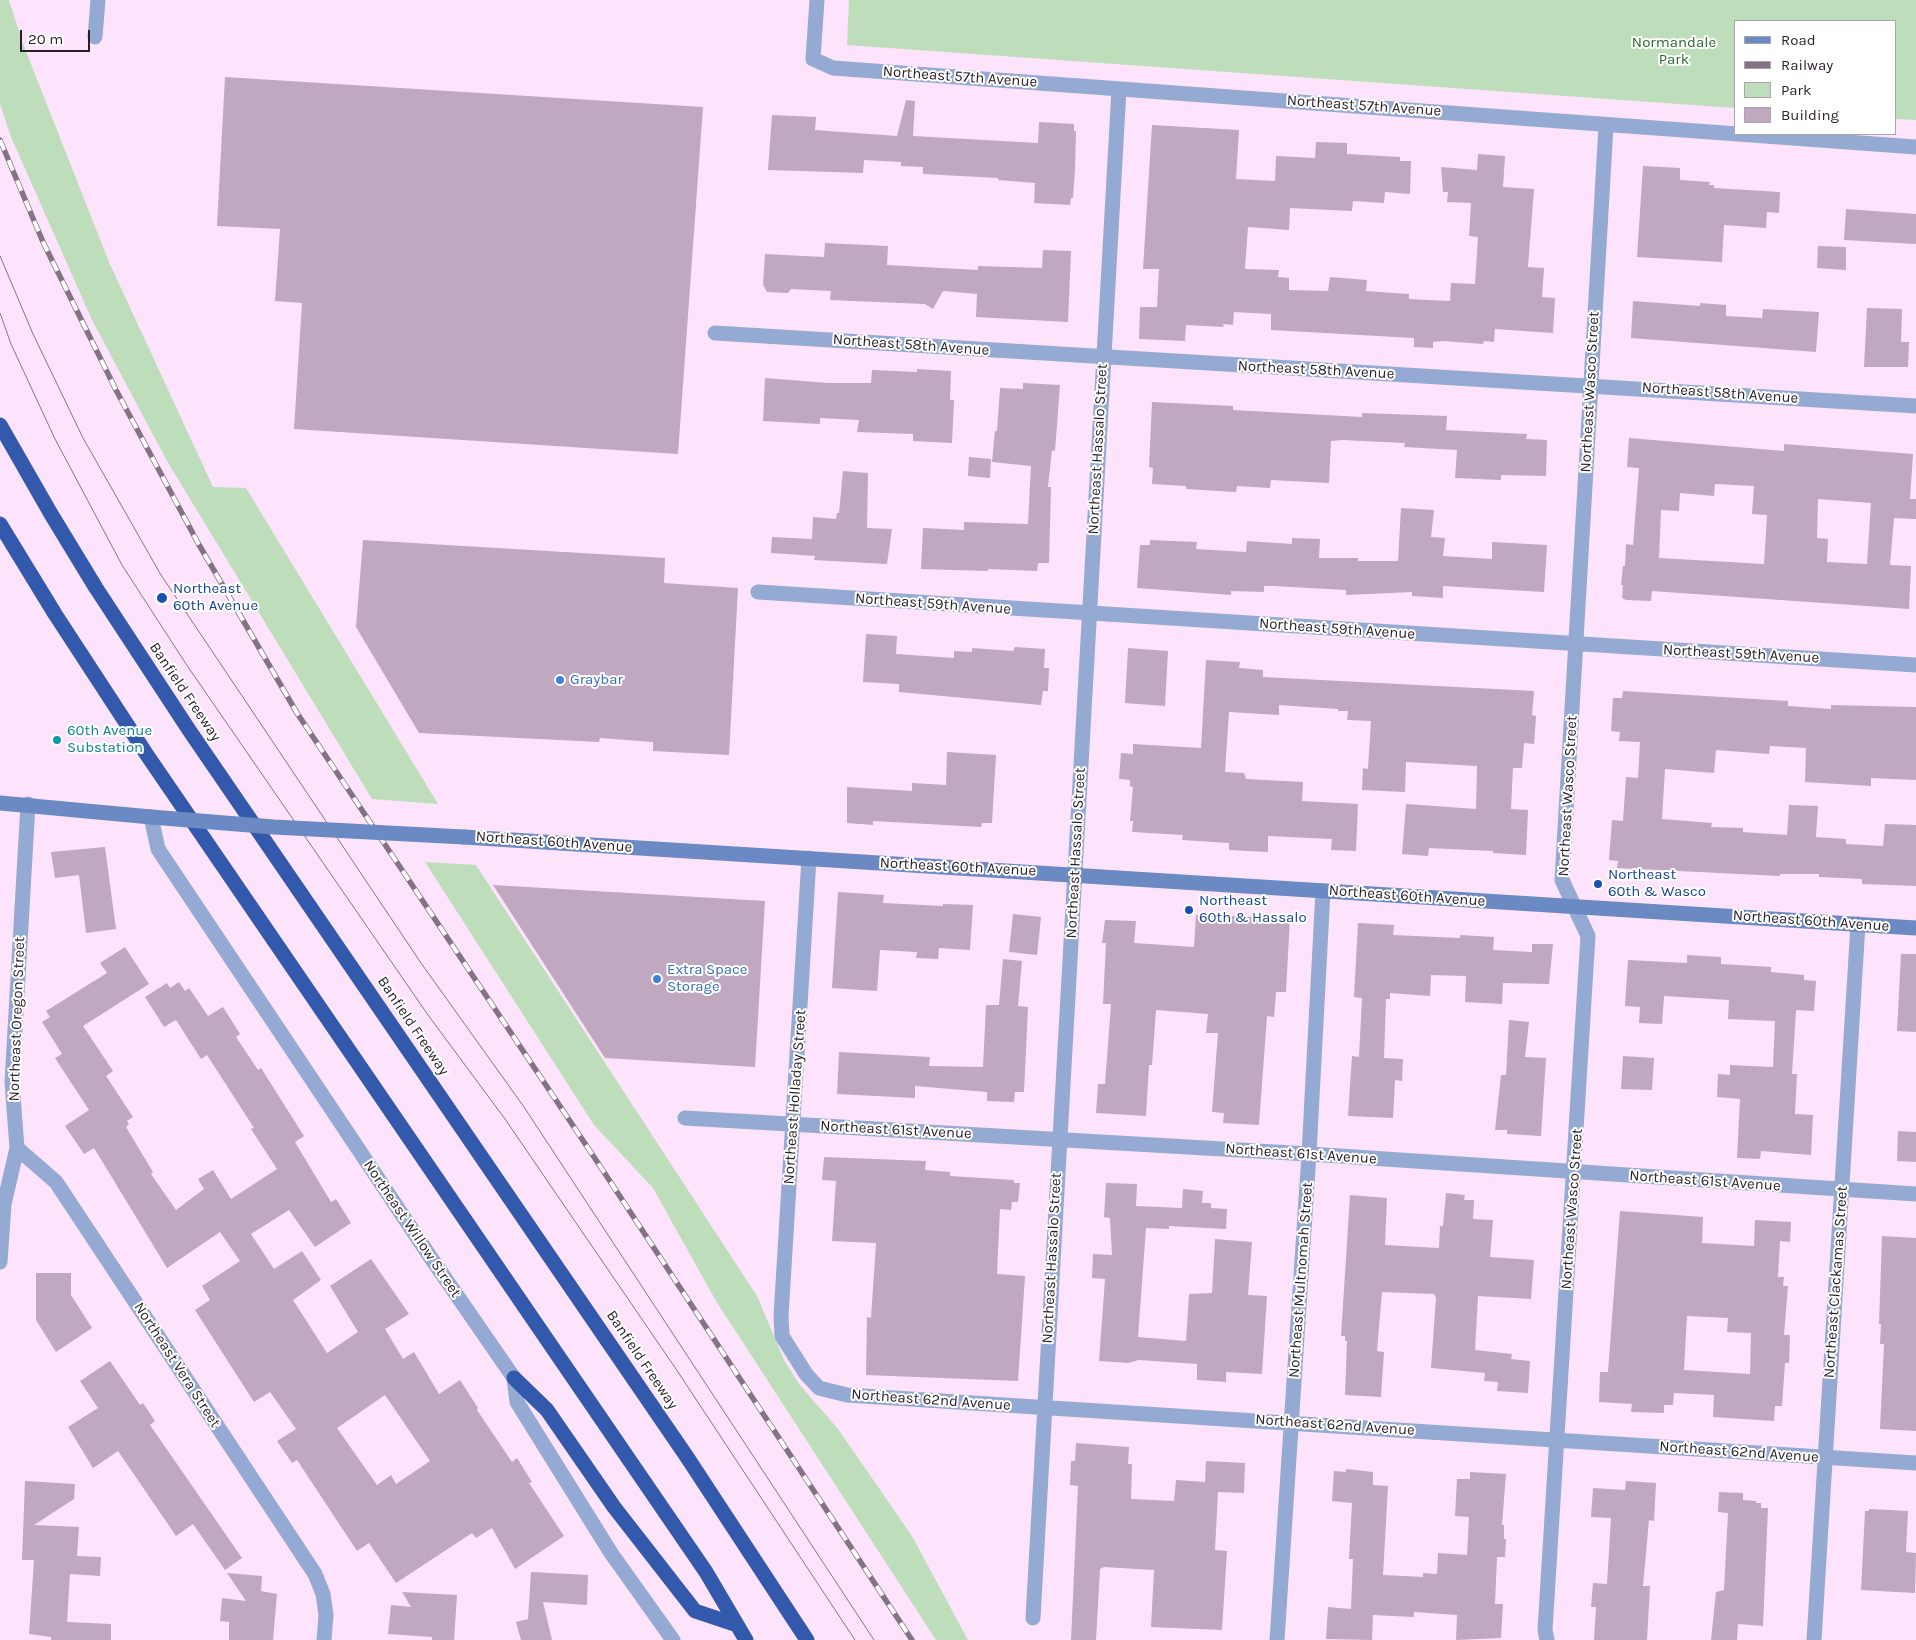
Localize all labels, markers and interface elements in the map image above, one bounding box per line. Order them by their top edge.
scale bar [22,20,92,52]
legend [1734,20,1896,135]
text: 20 m [28,30,63,48]
text: Road [1781,31,1816,49]
park label: Normandale Park [1632,34,1716,69]
text: Railway [1781,56,1833,74]
street label: Northeast 57th Avenue [882,63,1038,91]
text: Park [1781,81,1811,99]
street label: Northeast 57th Avenue [1286,92,1442,120]
text: Building [1781,106,1839,124]
street label: Northeast Wasco Street [1577,311,1603,473]
street label: Northeast 58th Avenue [832,331,990,359]
street label: Northeast 58th Avenue [1237,357,1395,383]
street label: Northeast Hassalo Street [1085,363,1111,535]
street label: Northeast 58th Avenue [1641,379,1799,407]
place label: Northeast 60th Avenue [173,580,258,615]
street label: Northeast 59th Avenue [854,590,1012,618]
marker: Northeast 60th Avenue [155,591,169,605]
street label: Northeast 59th Avenue [1258,615,1416,643]
street label: Banfield Freeway [145,639,225,745]
street label: Northeast 59th Avenue [1662,641,1820,667]
place label: Graybar [570,671,623,689]
marker: Graybar [554,674,566,686]
street label: Northeast Wasco Street [1555,715,1581,877]
place label: 60th Avenue Substation [67,722,152,757]
marker: 60th Avenue Substation [51,734,63,746]
street label: Northeast Hassalo Street [1063,767,1089,939]
street label: Northeast 60th Avenue [475,828,633,856]
street label: Northeast 60th Avenue [879,854,1037,880]
place label: Northeast 60th & Wasco [1608,866,1706,901]
marker: Northeast 60th & Wasco [1592,878,1604,890]
street label: Northeast 60th Avenue [1328,882,1486,910]
place label: Northeast 60th & Hassalo [1199,892,1307,927]
marker: Northeast 60th & Hassalo [1183,904,1195,916]
street label: Northeast 60th Avenue [1732,907,1890,935]
street label: Northeast Oregon Street [5,936,29,1102]
place label: Extra Space Storage [667,961,748,996]
street label: Banfield Freeway [373,973,453,1079]
marker: Extra Space Storage [651,973,663,985]
street label: Northeast Holladay Street [780,1009,810,1185]
street label: Northeast 61st Avenue [820,1117,972,1143]
street label: Northeast Wasco Street [1557,1128,1587,1290]
street label: Northeast 61st Avenue [1225,1140,1377,1168]
street label: Northeast Willow Street [359,1157,465,1301]
street label: Northeast 61st Avenue [1629,1167,1781,1195]
street label: Northeast Hassalo Street [1039,1172,1065,1344]
street label: Northeast Multnomah Street [1285,1181,1317,1379]
street label: Northeast Clackamas Street [1820,1185,1852,1379]
street label: Northeast Vera Street [130,1299,224,1431]
street label: Banfield Freeway [602,1307,682,1413]
street label: Northeast 62nd Avenue [851,1385,1011,1415]
street label: Northeast 62nd Avenue [1255,1410,1415,1440]
street label: Northeast 62nd Avenue [1659,1437,1819,1467]

